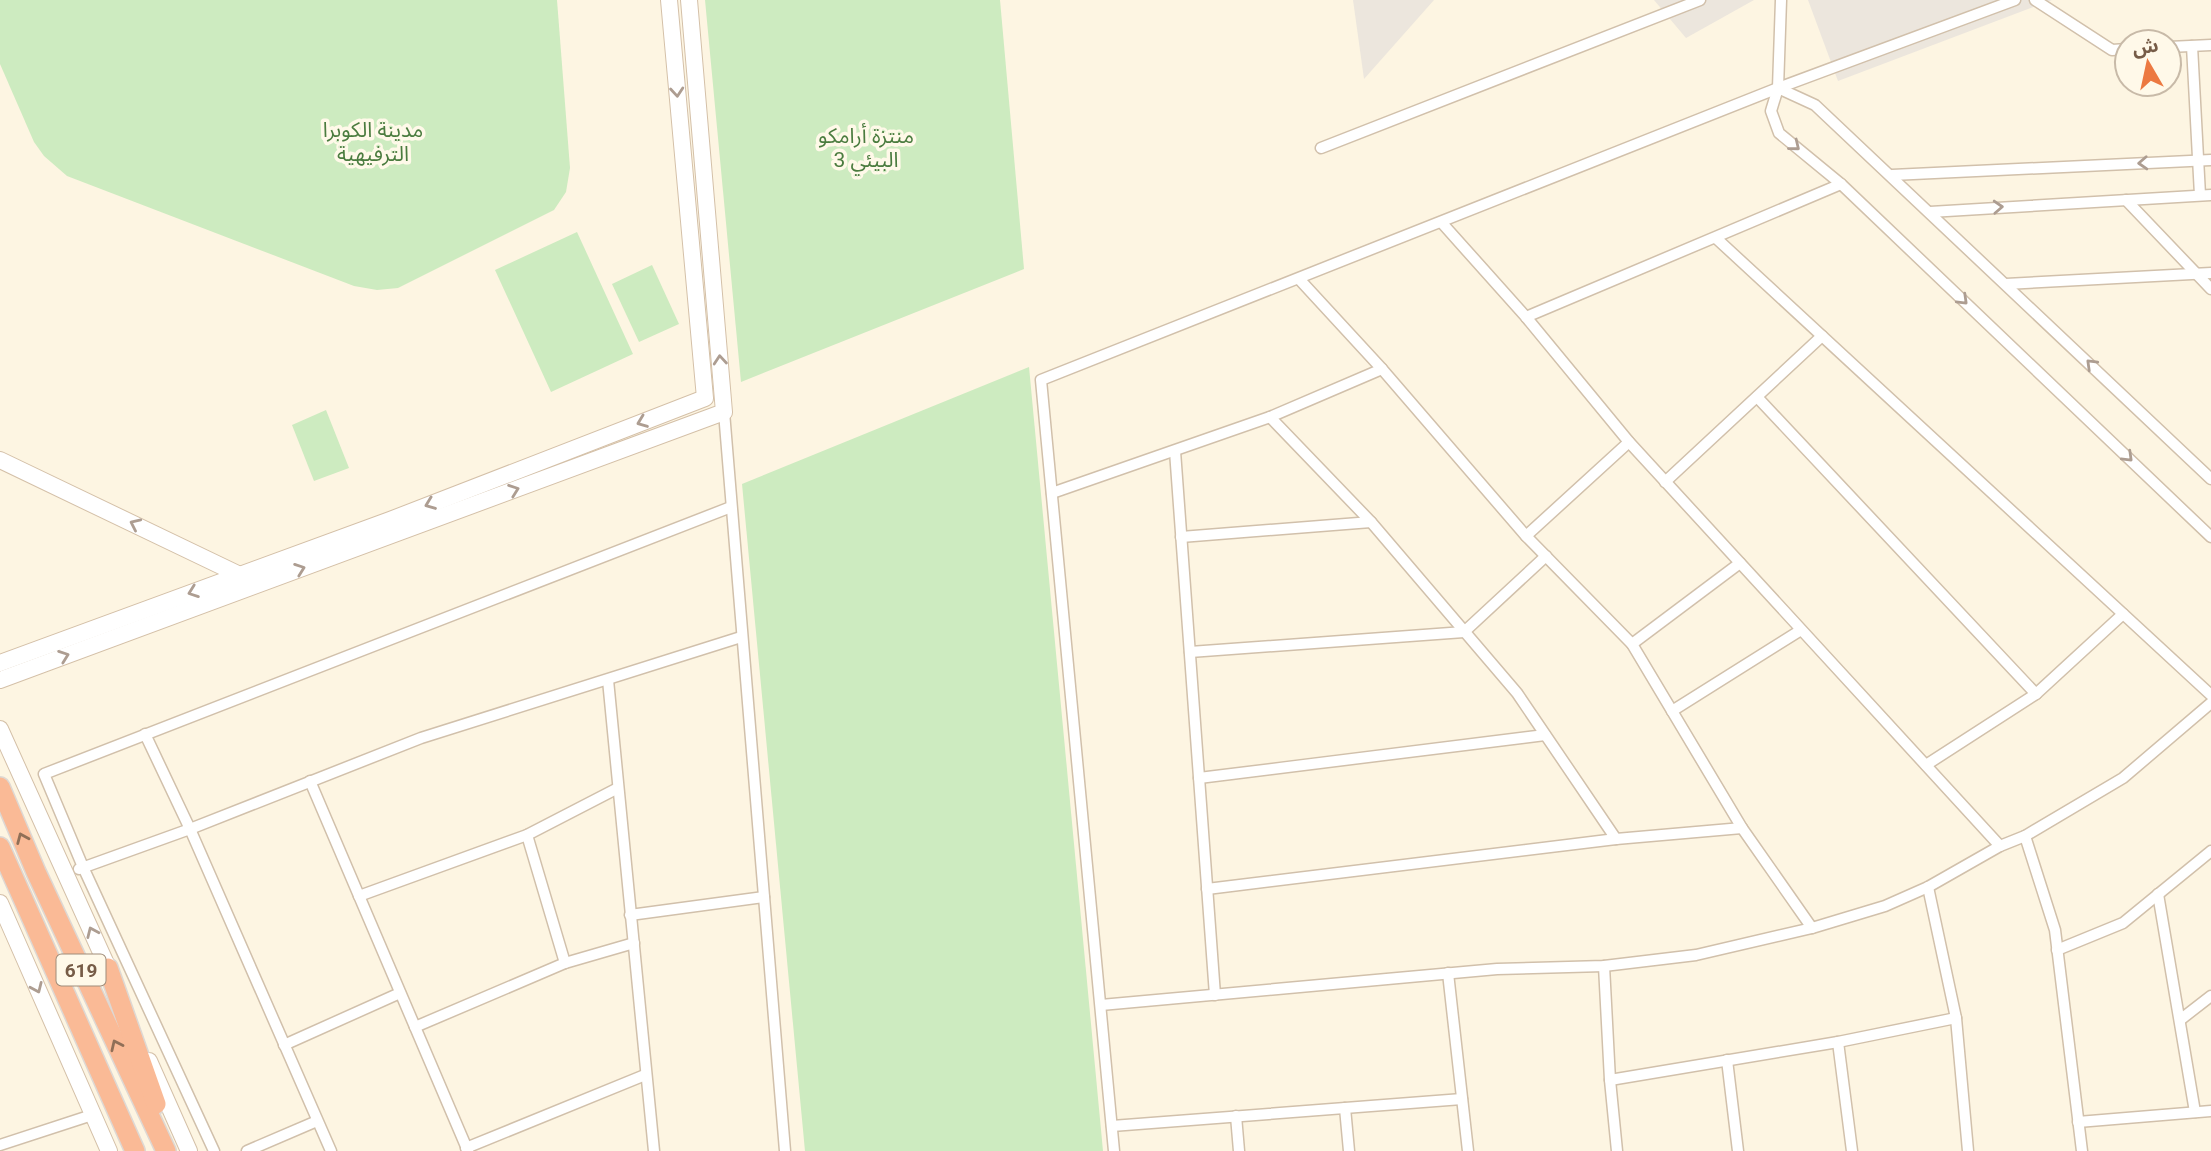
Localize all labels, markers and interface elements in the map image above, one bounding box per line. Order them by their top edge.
north arrow [2113,28,2183,98]
text: ش [2131,33,2160,60]
one-way arrow [669,87,684,98]
park label: مدينة الكوبرا الترفيهية [323,118,423,166]
park label: منتزة أرامكو البيئي 3 [818,123,914,176]
one-way arrow [1788,138,1800,151]
one-way arrow [2137,156,2148,171]
one-way arrow [1993,200,2004,215]
one-way arrow [1955,292,1968,305]
one-way arrow [713,354,728,365]
one-way arrow [2086,360,2099,373]
one-way arrow [637,414,649,428]
one-way arrow [2119,449,2132,462]
one-way arrow [507,485,519,499]
one-way arrow [424,496,436,510]
one-way arrow [129,518,142,532]
one-way arrow [294,563,306,577]
one-way arrow [188,583,200,597]
one-way arrow [57,651,69,665]
one-way arrow [16,833,30,845]
one-way arrow [86,927,100,939]
road number: 619 [56,954,106,986]
one-way arrow [29,981,43,994]
one-way arrow [111,1040,125,1052]

